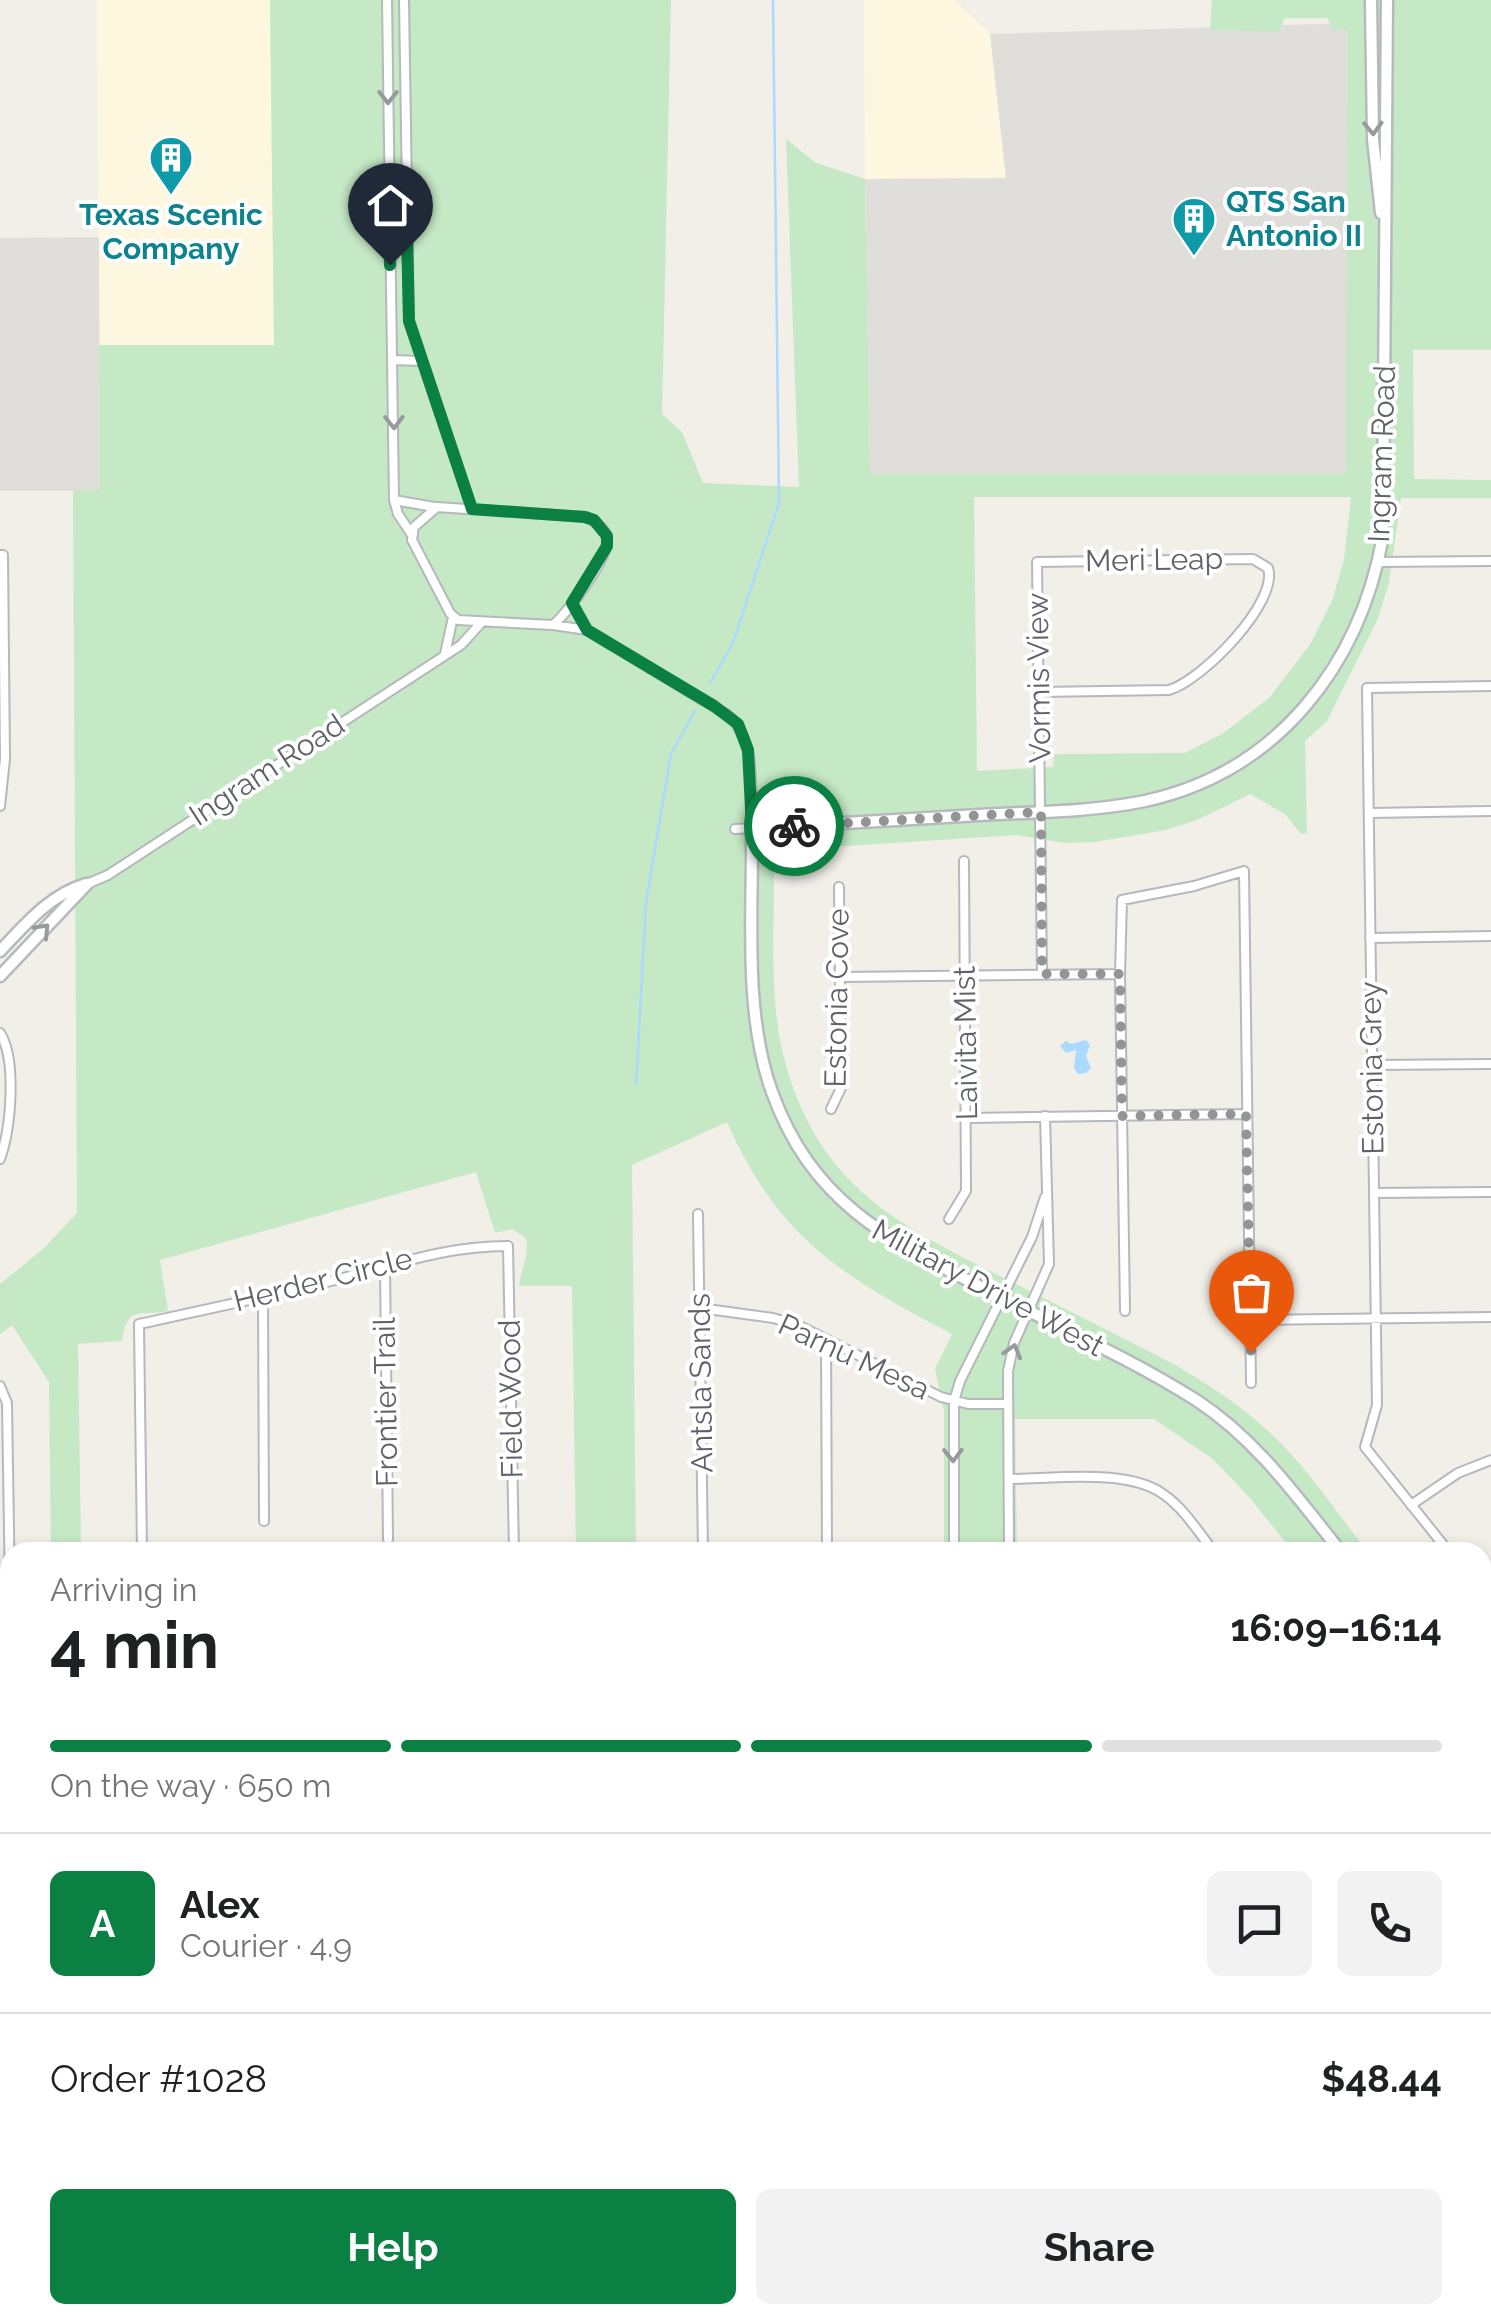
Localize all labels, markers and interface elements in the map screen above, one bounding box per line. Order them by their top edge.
one-way arrow [377,90,399,106]
one-way arrow [1362,120,1383,136]
building icon: Texas Scenic Company [148,135,194,196]
pin [348,163,433,266]
icon: home [363,178,418,233]
place label: QTS San Antonio II [1226,184,1362,253]
building icon: QTS San Antonio II [1171,196,1217,257]
place label: Texas Scenic Company [79,197,263,266]
street label: Ingram Road [1361,365,1402,543]
one-way arrow [383,416,405,431]
street label: Meri Leap [1085,541,1223,578]
street label: Vormis View [1020,592,1057,764]
street label: Ingram Road [183,707,351,833]
courier [744,776,844,876]
icon: bike [767,799,822,854]
street label: Estonia Cove [817,908,856,1088]
one-way arrow [31,923,49,942]
street label: Laivita Mist [947,966,984,1120]
street label: Estonia Grey [1352,981,1391,1155]
street label: Military Drive West [866,1212,1110,1363]
street label: Herder Circle [230,1240,416,1319]
pin [1209,1250,1294,1353]
icon: bag [1224,1265,1279,1320]
street label: Antsla Sands [681,1293,720,1473]
street label: Parnu Mesa [773,1306,935,1407]
street label: Frontier Trail [367,1316,404,1487]
street label: Field Wood [492,1319,529,1479]
one-way arrow [1002,1343,1023,1360]
one-way arrow [942,1447,963,1463]
text: Arriving in [50,1571,197,1608]
text: 16:09–16:14 [1230,1605,1442,1650]
text: 4 min [50,1607,219,1683]
text: On the way · 650 m [50,1767,331,1804]
button: chat [1207,1871,1312,1976]
button: phone [1337,1871,1442,1976]
text: Alex [180,1882,260,1927]
text: A [90,1901,115,1946]
text: Courier · 4.9 [180,1927,352,1964]
text: Order #1028 [50,2056,267,2101]
text: $48.44 [1321,2056,1442,2101]
button: Help [50,2189,736,2304]
button: Share [756,2189,1442,2304]

